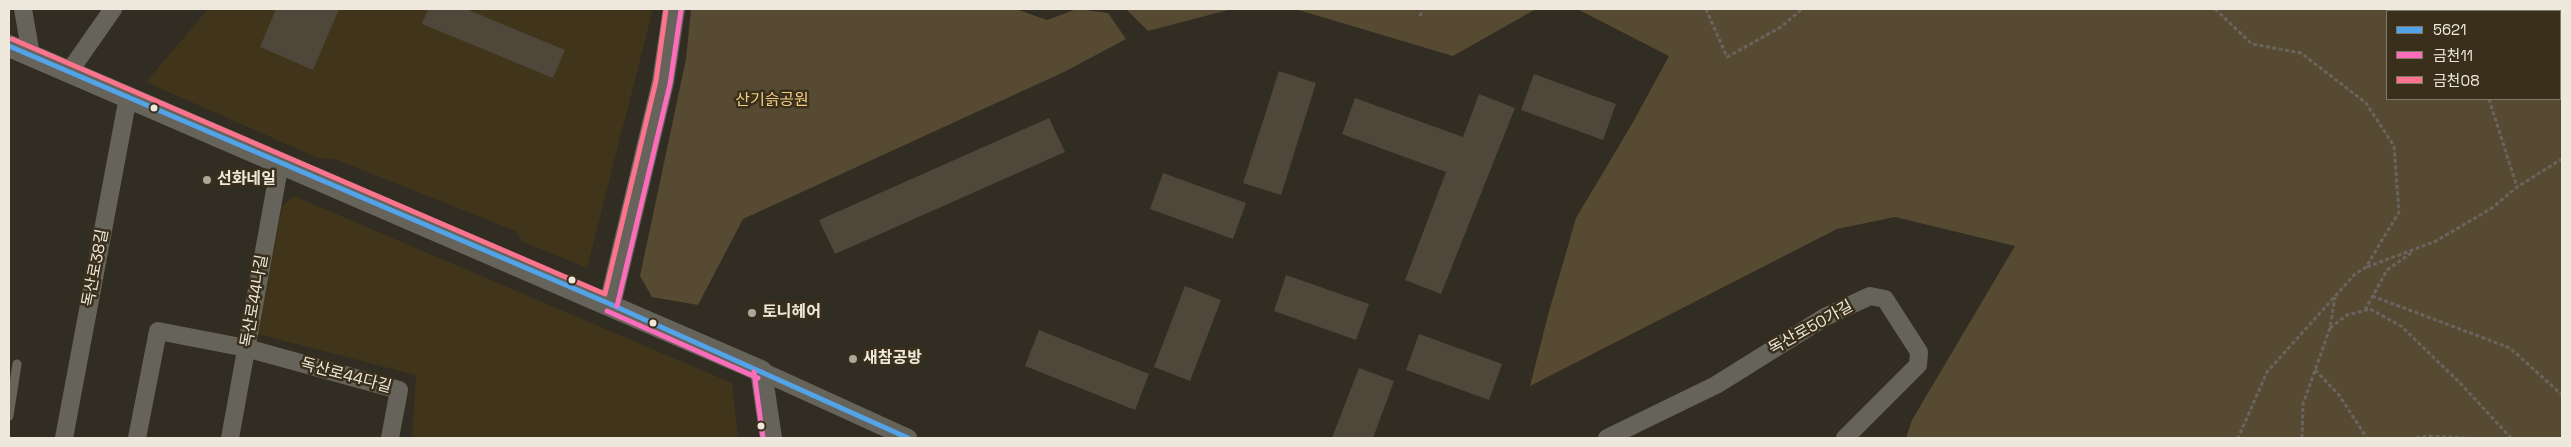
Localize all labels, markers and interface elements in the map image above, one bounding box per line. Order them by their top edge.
legend [2386,10,2561,100]
text: 5621 [2433,20,2466,39]
text: 금천11 [2433,46,2473,65]
text: 금천08 [2433,71,2480,90]
park label: 산기슭공원 [735,91,809,111]
unlabelled marker [149,103,159,113]
place label: 선화네일 [217,170,276,190]
marker: 선화네일 [201,174,213,186]
street label: 독산로38길 [79,228,113,308]
street label: 독산로44나길 [237,253,273,349]
unlabelled marker [567,275,577,285]
street label: 독산로50가길 [1765,297,1857,359]
place label: 토니헤어 [762,303,821,323]
marker: 토니헤어 [746,307,758,319]
unlabelled marker [648,318,658,328]
place label: 새참공방 [863,349,922,369]
marker: 새참공방 [847,353,859,365]
street label: 독산로44다길 [298,355,394,397]
unlabelled marker [756,421,766,431]

